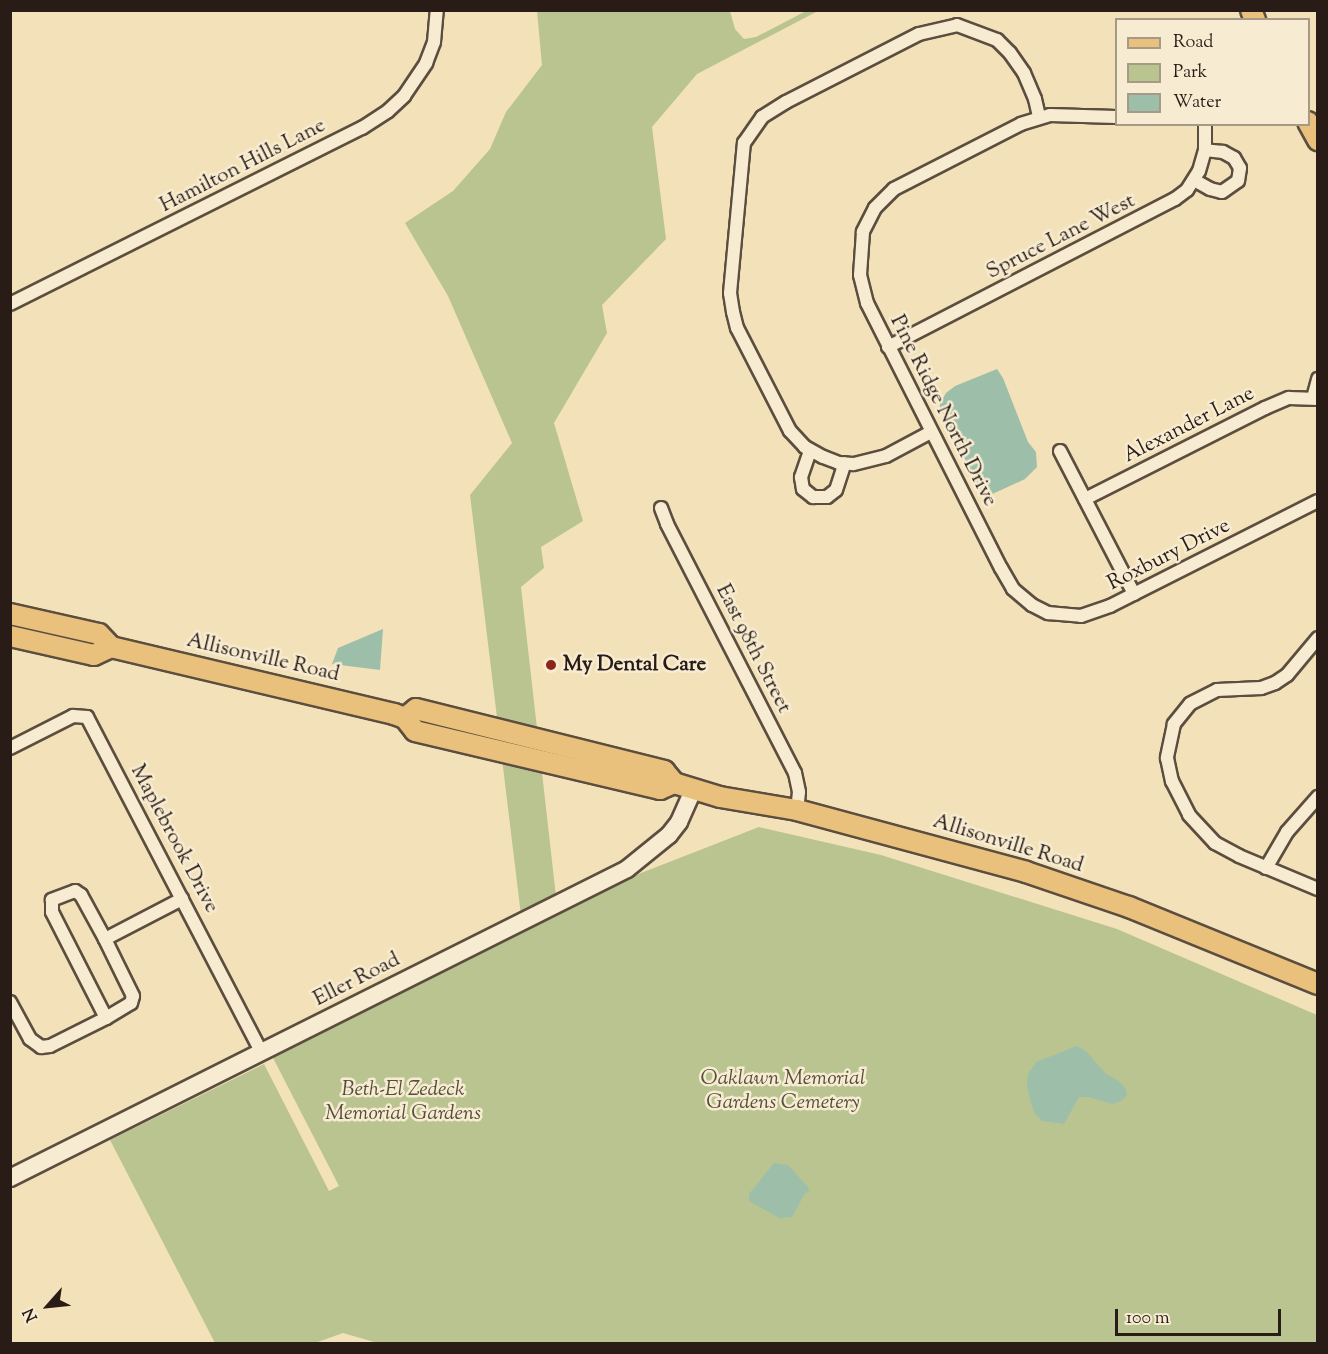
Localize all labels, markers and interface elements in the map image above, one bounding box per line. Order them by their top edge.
legend [1115,18,1310,126]
text: Road [1173,30,1213,56]
text: Park [1173,60,1207,86]
text: Water [1173,90,1221,116]
street label: Hamilton Hills Lane [156,113,330,219]
street label: Spruce Lane West [983,189,1139,285]
street label: Pine Ridge North Drive [884,311,1002,511]
street label: Alexander Lane [1119,381,1259,469]
street label: Roxbury Drive [1104,513,1234,597]
street label: East 98th Street [710,580,796,718]
street label: Allisonville Road [184,628,342,688]
place label: My Dental Care [563,652,706,678]
marker: My Dental Care [544,658,558,672]
street label: Maplebrook Drive [124,761,224,917]
street label: Allisonville Road [930,809,1086,879]
street label: Eller Road [310,948,404,1012]
park label: Oaklawn Memorial Gardens Cemetery [701,1066,865,1116]
park label: Beth-El Zedeck Memorial Gardens [325,1077,481,1127]
north arrow [18,1276,78,1336]
scale bar [1118,1297,1284,1335]
text: N [18,1303,45,1325]
text: 100 m [1126,1306,1170,1332]

